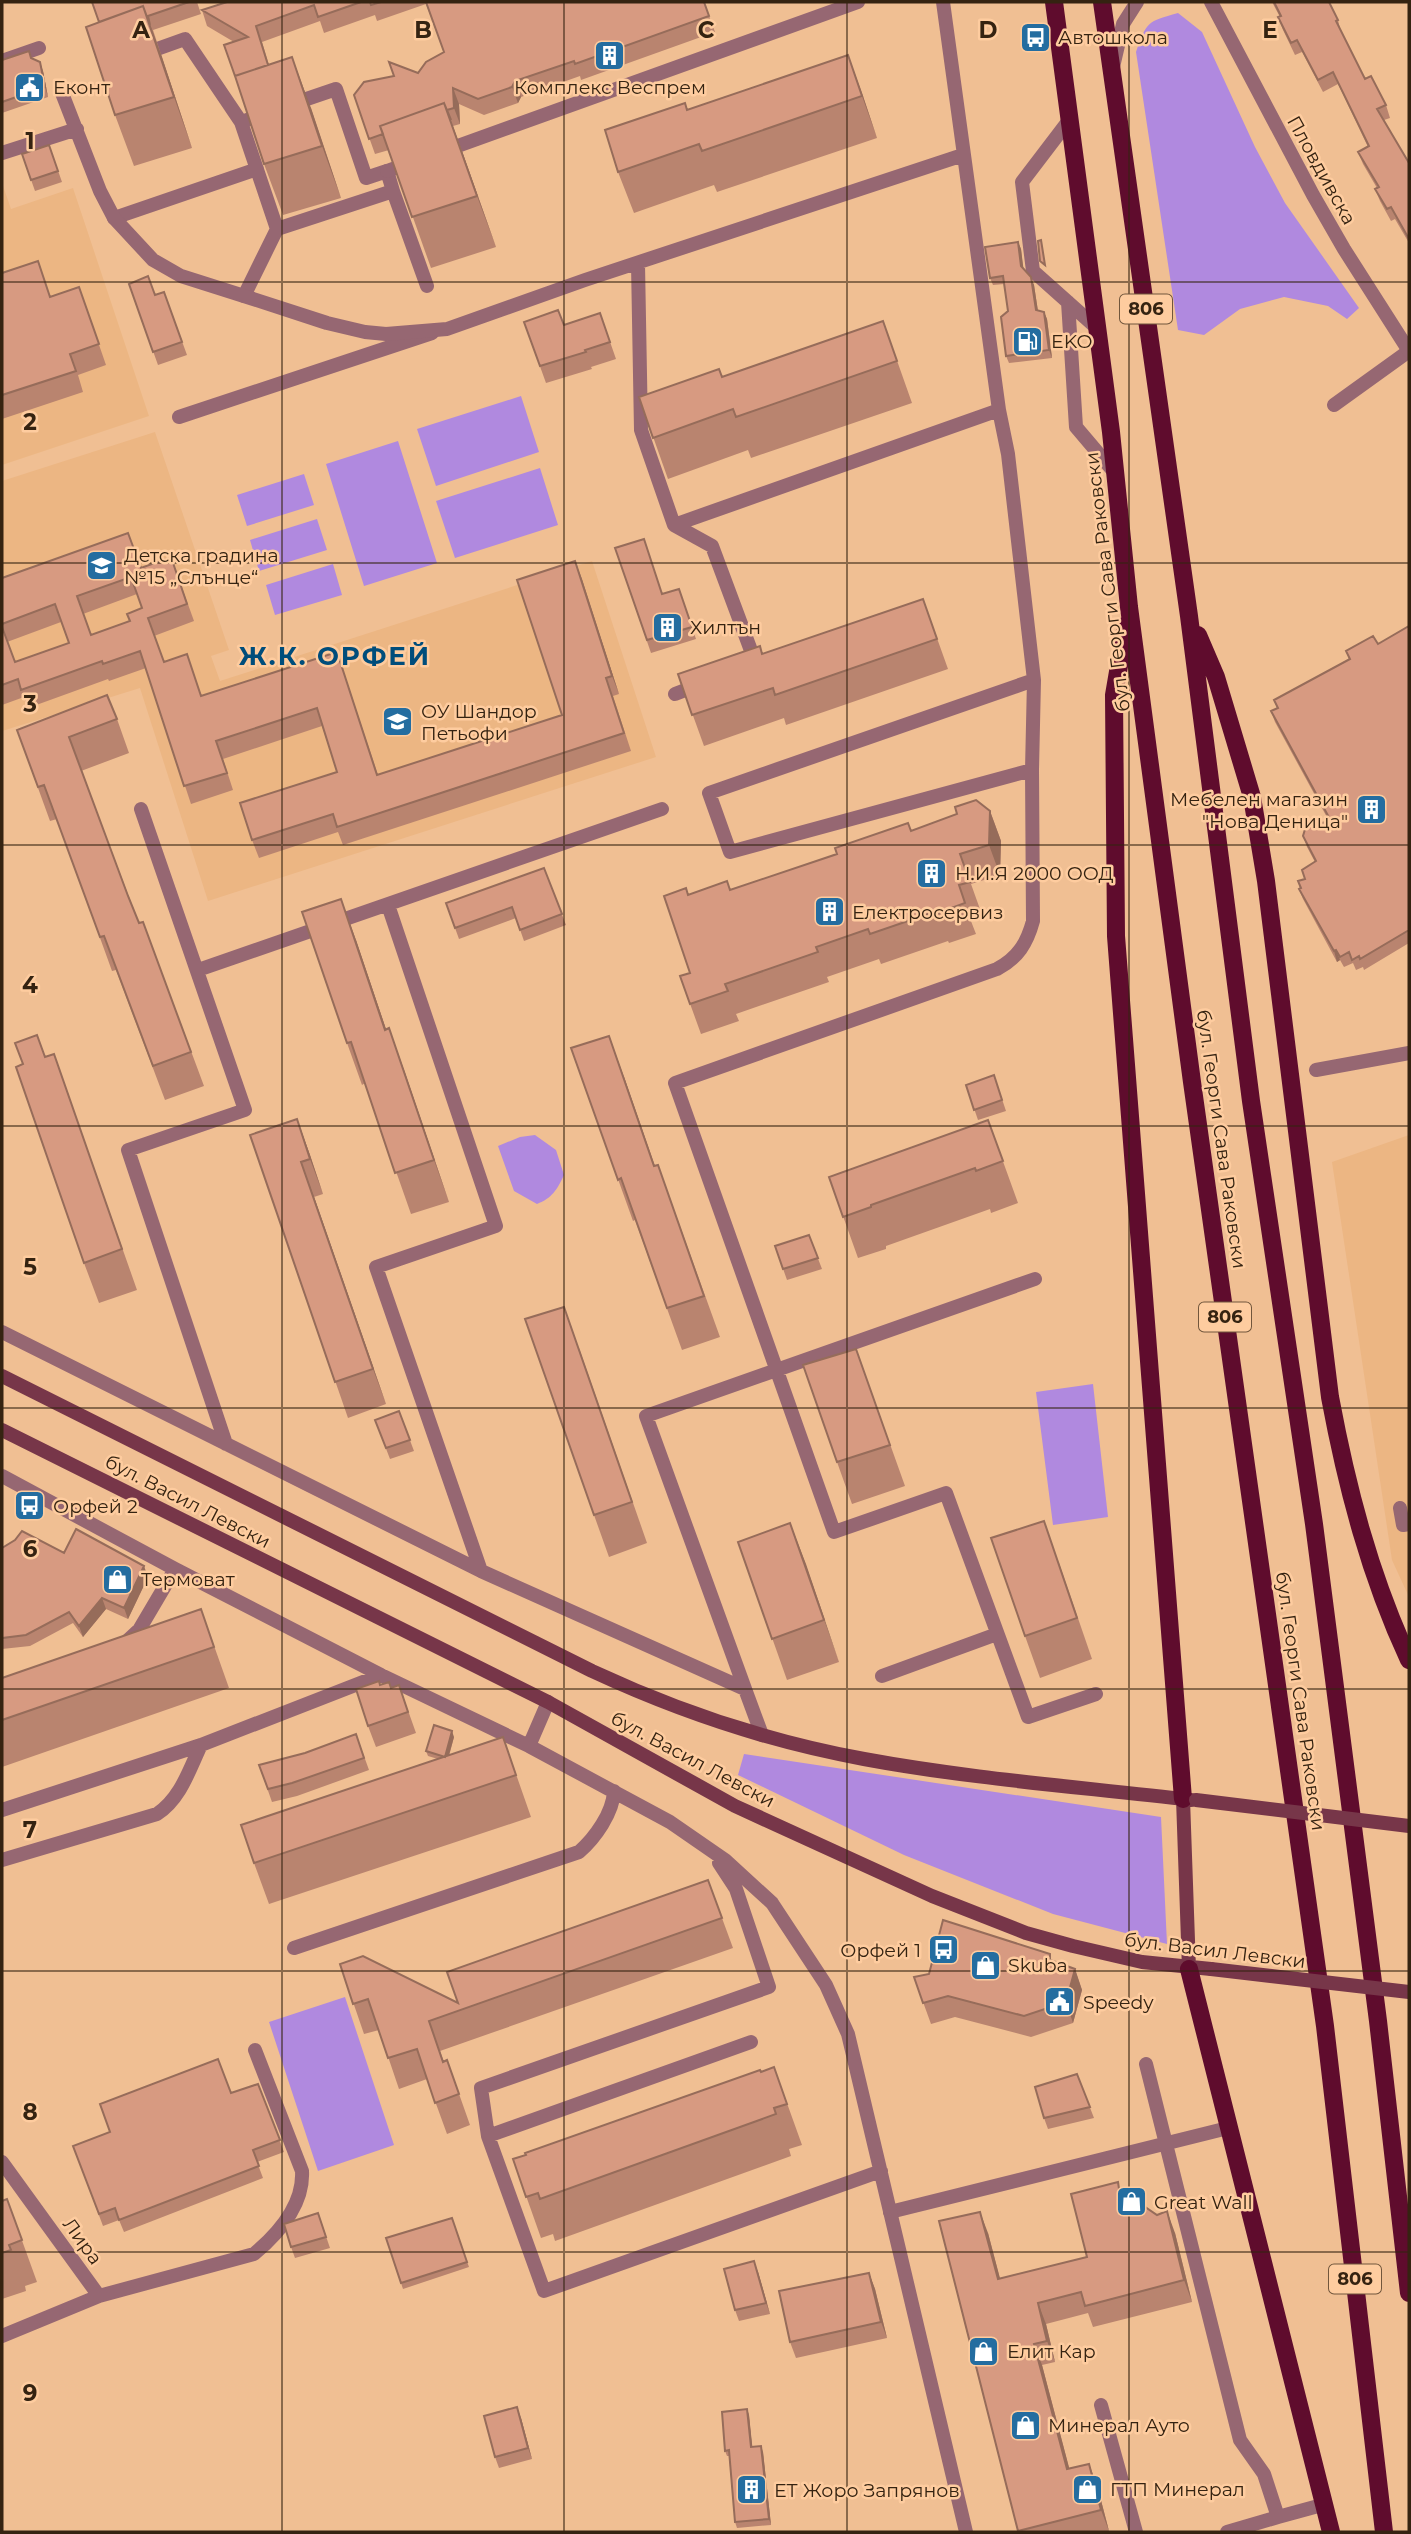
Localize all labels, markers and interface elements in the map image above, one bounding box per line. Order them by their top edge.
text: A [131,16,150,44]
text: B [414,16,432,44]
text: C [698,16,715,44]
text: D [979,16,998,44]
text: E [1262,16,1278,44]
bus stop icon: Автошкола [1018,20,1052,54]
place label: Автошкола [1058,26,1168,49]
building icon: Комплекс Веспрем [593,39,627,73]
public building icon: Еконт [13,70,47,104]
place label: Еконт [53,76,110,99]
place label: Комплекс Веспрем [514,76,706,99]
street label: Пловдивска [1282,112,1361,229]
text: 1 [25,127,35,155]
road number: 806 [1120,295,1172,324]
fuel station icon: EKO [1011,324,1045,358]
place label: EKO [1051,330,1092,353]
text: 2 [23,408,37,436]
street label: бул. Георги Сава Раковски [1080,451,1135,713]
place label: Детска градина №15 „Слънце“ [124,544,279,589]
school or university icon: Детска градина №15 „Слънце“ [84,549,118,583]
building icon: Хилтън [650,610,684,644]
place label: Хилтън [690,616,761,639]
district label: Ж.К. ОРФЕЙ [239,640,431,672]
text: 3 [22,690,37,718]
place label: ОУ Шандор Петьофи [421,700,537,745]
school or university icon: ОУ Шандор Петьофи [381,705,415,739]
place label: Мебелен магазин "Нова Деница" [1170,788,1348,833]
building icon: Мебелен магазин "Нова Деница" [1354,793,1388,827]
building icon: Н.И.Я 2000 ООД [915,856,949,890]
place label: Н.И.Я 2000 ООД [955,862,1114,885]
building icon: Електросервиз [812,895,846,929]
place label: Електросервиз [852,901,1003,924]
text: 4 [22,971,38,999]
street label: бул. Георги Сава Раковски [1192,1008,1251,1270]
text: 5 [23,1253,37,1281]
road number: 806 [1199,1302,1251,1332]
street label: бул. Васил Левски [101,1450,274,1553]
bus stop icon: Орфей 2 [13,1489,47,1523]
place label: Орфей 2 [53,1495,138,1518]
text: 6 [23,1535,38,1563]
shop icon: Термоват [101,1562,135,1596]
place label: Термоват [141,1568,235,1591]
street label: бул. Георги Сава Раковски [1271,1570,1330,1832]
street label: бул. Васил Левски [607,1706,779,1812]
text: 7 [23,1816,37,1844]
street label: бул. Васил Левски [1123,1928,1307,1973]
bus stop icon: Орфей 1 [927,1933,961,1967]
place label: Орфей 1 [840,1939,921,1962]
shop icon: Skuba [968,1948,1002,1982]
place label: Skuba [1008,1954,1068,1977]
public building icon: Speedy [1043,1985,1077,2019]
place label: Speedy [1083,1991,1154,2014]
text: 8 [22,2098,38,2126]
shop icon: Great Wall [1114,2185,1148,2219]
place label: Great Wall [1154,2191,1253,2214]
street label: Лира [58,2213,107,2269]
road number: 806 [1329,2264,1381,2294]
shop icon: Елит Кар [967,2334,1001,2368]
place label: Елит Кар [1007,2340,1096,2363]
text: 9 [23,2379,37,2407]
shop icon: Минерал Ауто [1008,2408,1042,2442]
place label: Минерал Ауто [1048,2414,1190,2437]
shop icon: ГТП Минерал [1070,2472,1104,2506]
building icon: ЕТ Жоро Запрянов [734,2473,768,2507]
place label: ГТП Минерал [1110,2478,1245,2501]
place label: ЕТ Жоро Запрянов [774,2479,960,2502]

